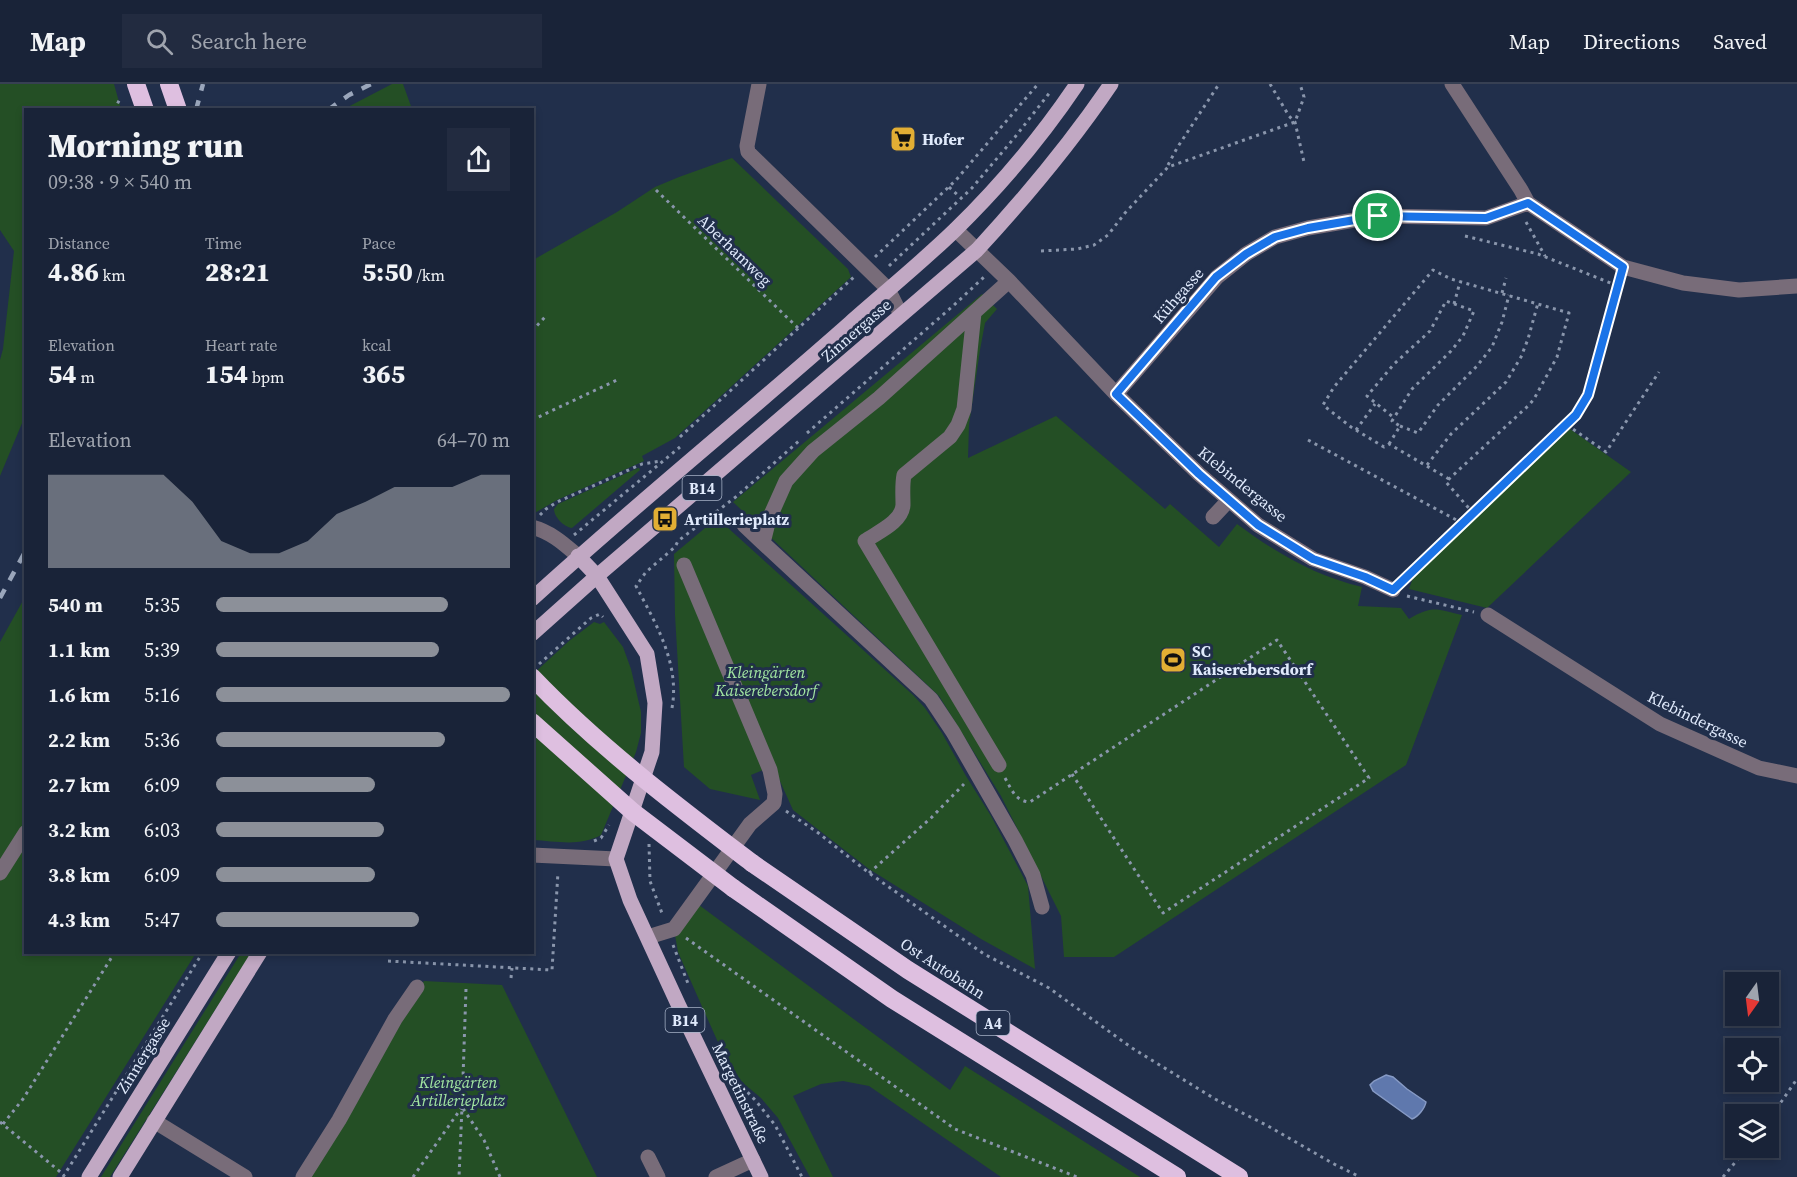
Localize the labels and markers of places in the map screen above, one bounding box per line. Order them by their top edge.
supermarket icon: Hofer [888,124,918,154]
place label: Hofer [922,128,965,150]
pin [1352,190,1403,241]
bus stop icon: Artillerieplatz [650,504,680,534]
place label: Artillerieplatz [684,508,790,530]
place label: SC Kaiserebersdorf [1192,640,1314,680]
sports icon: SC Kaiserebersdorf [1158,645,1188,675]

